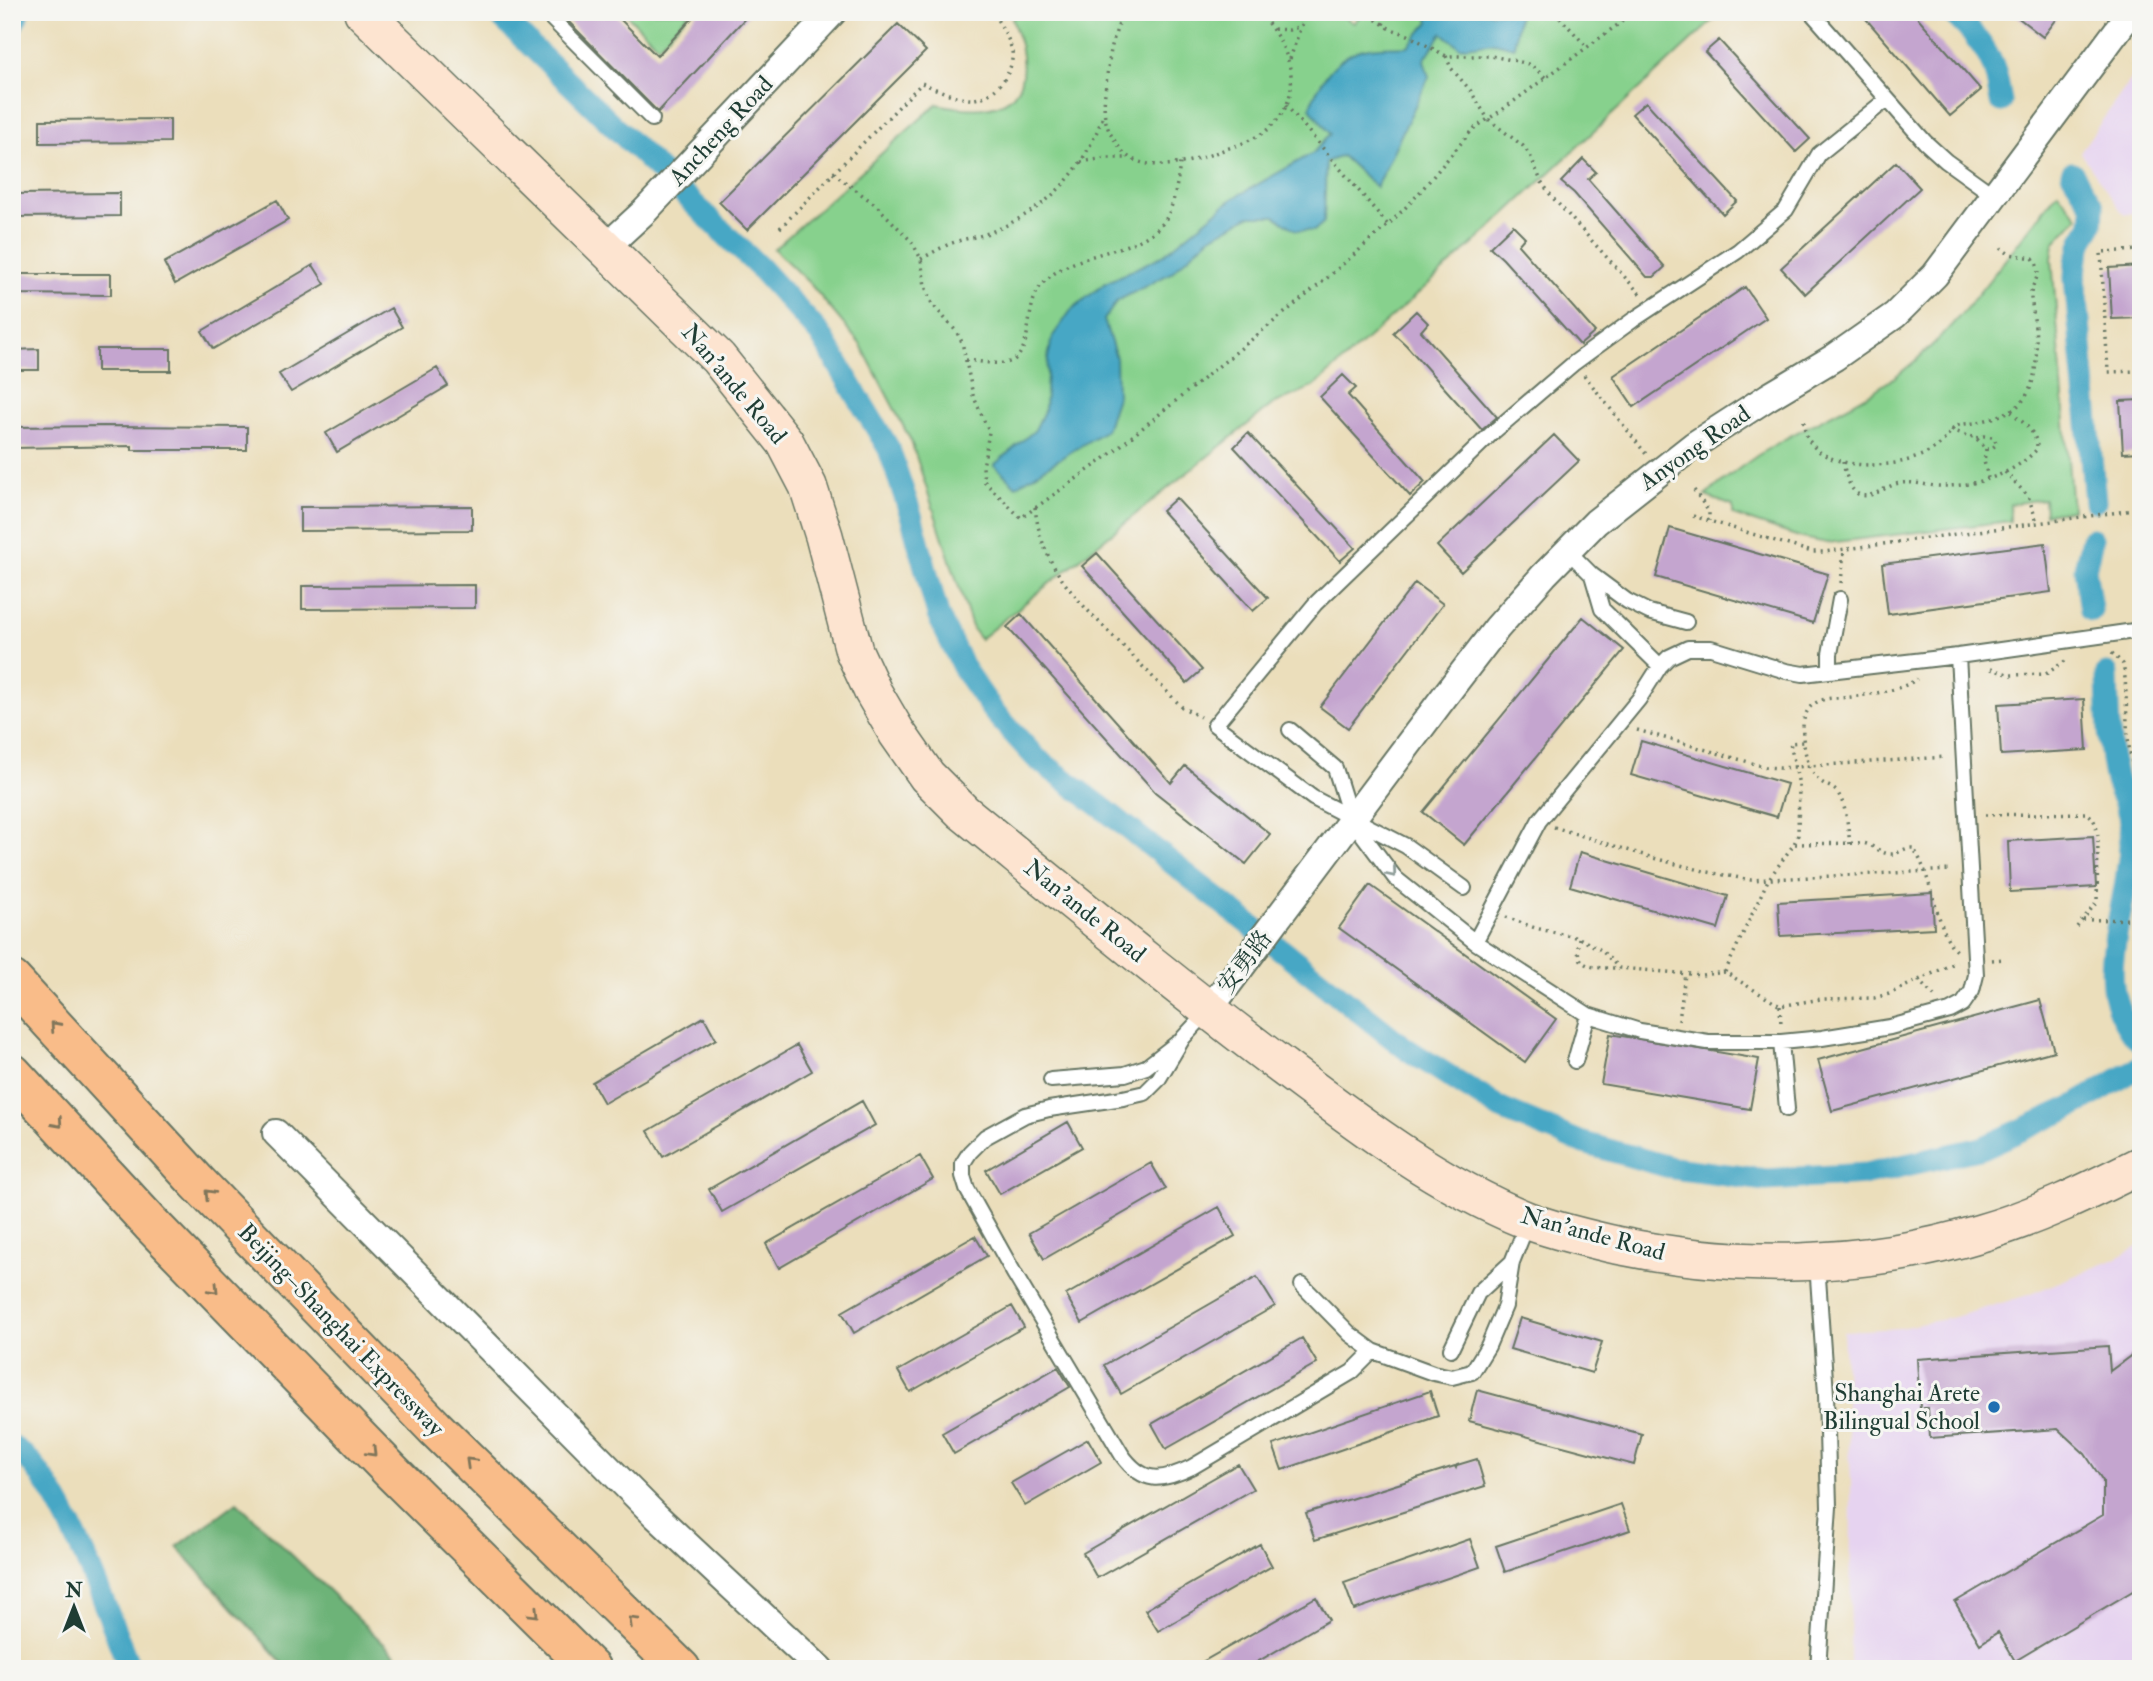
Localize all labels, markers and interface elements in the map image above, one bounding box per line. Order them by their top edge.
street label: Ancheng Road [661,69,780,193]
street label: Nan'ande Road [675,317,794,451]
street label: Anyong Road [1633,398,1757,498]
street label: Nan'ande Road [1018,852,1152,970]
one-way arrow [1384,865,1396,878]
street label: 安勇路 [1211,924,1279,1000]
one-way arrow [50,1021,63,1034]
one-way arrow [50,1115,63,1128]
one-way arrow [204,1189,217,1202]
street label: Nan'ande Road [1518,1200,1669,1268]
street label: Beijing–Shanghai Expressway [231,1217,451,1443]
one-way arrow [205,1281,218,1294]
place label: Shanghai Arete Bilingual School [1823,1378,1980,1437]
marker: Shanghai Arete Bilingual School [1986,1399,2002,1415]
one-way arrow [364,1444,377,1457]
one-way arrow [466,1458,478,1470]
north arrow [38,1572,108,1642]
text: N [64,1579,83,1603]
one-way arrow [525,1604,538,1617]
one-way arrow [628,1616,641,1629]

